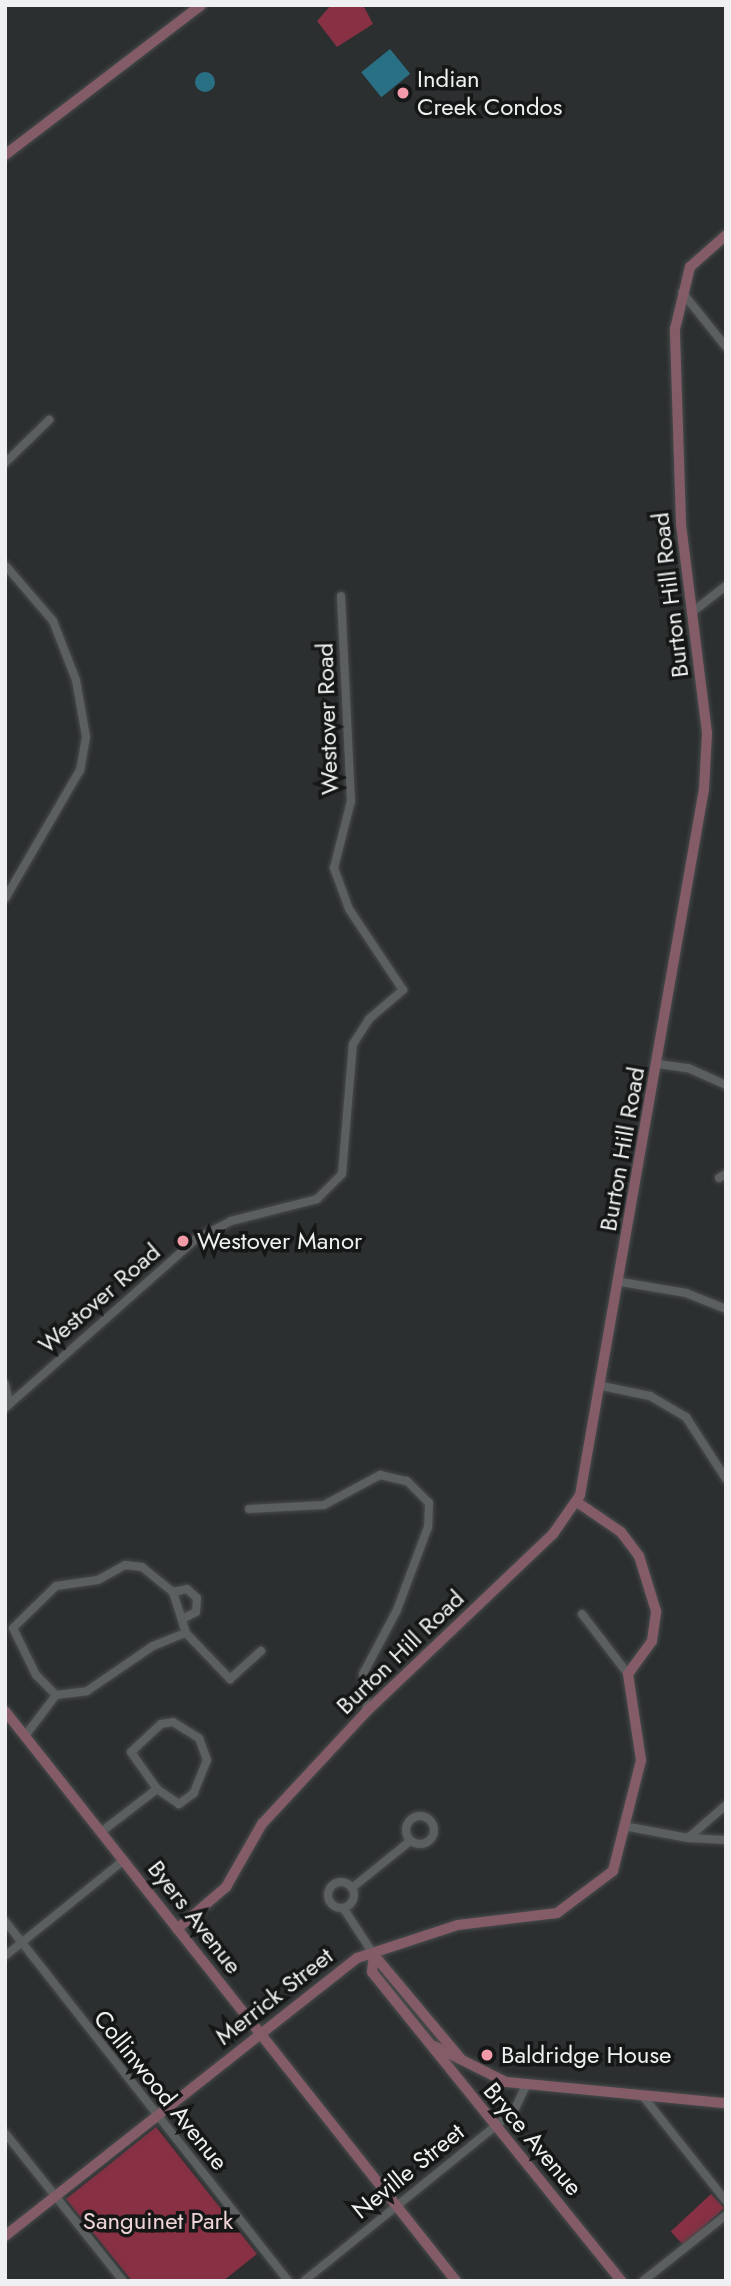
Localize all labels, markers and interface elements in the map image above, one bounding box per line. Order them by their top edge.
place label: Indian Creek Condos [417,65,562,121]
marker: Indian Creek Condos [395,85,411,101]
street label: Burton Hill Road [646,511,694,679]
street label: Westover Road [310,642,344,796]
street label: Burton Hill Road [593,1065,651,1233]
place label: Westover Manor [197,1227,362,1255]
marker: Westover Manor [175,1233,191,1249]
street label: Westover Road [32,1237,166,1359]
street label: Burton Hill Road [330,1584,470,1720]
street label: Byers Avenue [142,1855,248,1979]
street label: Merrick Street [210,1941,338,2051]
street label: Collinwood Avenue [88,2004,234,2176]
place label: Baldridge House [501,2041,671,2069]
marker: Baldridge House [479,2047,495,2063]
street label: Bryce Avenue [478,2077,588,2201]
street label: Neville Street [346,2117,470,2225]
park label: Sanguinet Park [83,2207,233,2235]

